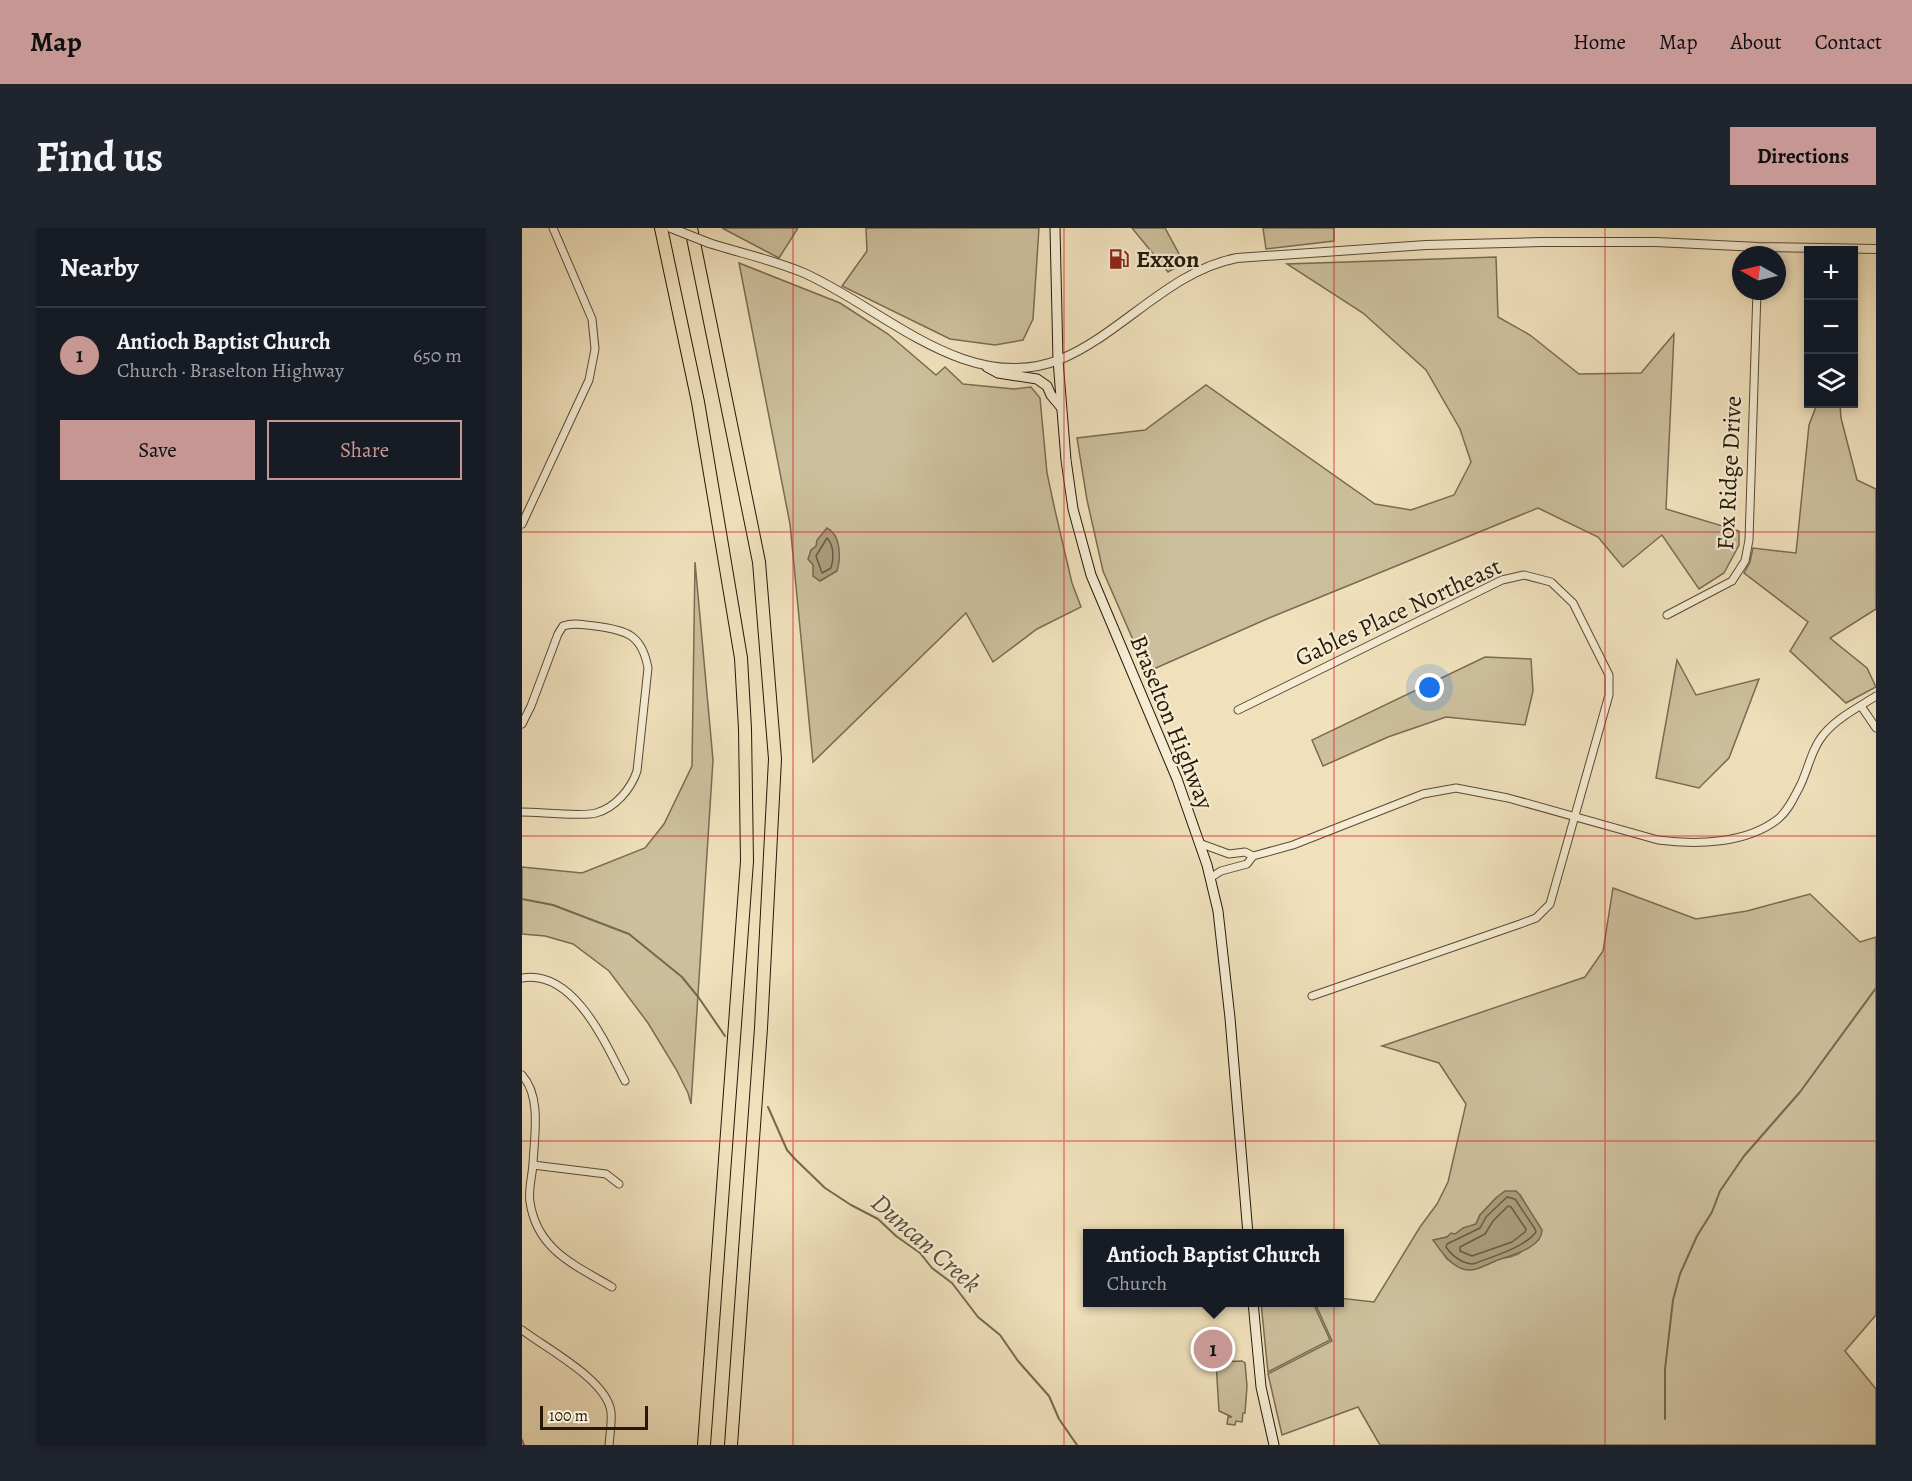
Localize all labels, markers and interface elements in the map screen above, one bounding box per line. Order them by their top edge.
text: Map [30,23,82,61]
text: Home [1573,28,1626,56]
text: Map [1659,28,1697,56]
text: About [1730,28,1782,56]
text: Contact [1815,28,1882,56]
button: Directions [1730,127,1876,185]
text: Find us [36,128,163,185]
place label: Exxon [1136,243,1200,275]
north arrow [1732,246,1786,300]
map controls [1804,246,1858,408]
button: + [1804,246,1858,300]
fuel station icon: Exxon [1107,247,1131,271]
text: Nearby [60,250,139,285]
button: − [1804,300,1858,354]
text: Antioch Baptist Church [117,327,331,357]
text: 1 [76,342,83,369]
text: 650 m [413,342,462,369]
button: layers [1804,354,1858,408]
text: Church · Braselton Highway [117,357,344,384]
street label: Fox Ridge Drive [1709,395,1749,551]
button: Save [60,420,255,480]
button: Share [267,420,462,480]
street label: Gables Place Northeast [1290,550,1506,674]
street label: Braselton Highway [1122,630,1222,814]
your location [1415,673,1444,702]
water label: Duncan Creek [864,1185,988,1301]
popup [1083,1229,1344,1307]
text: Antioch Baptist Church [1107,1240,1320,1270]
text: Church [1107,1270,1167,1297]
pin: 1 [1194,1326,1232,1372]
scale bar [540,1403,648,1430]
text: 100 m [549,1405,588,1427]

